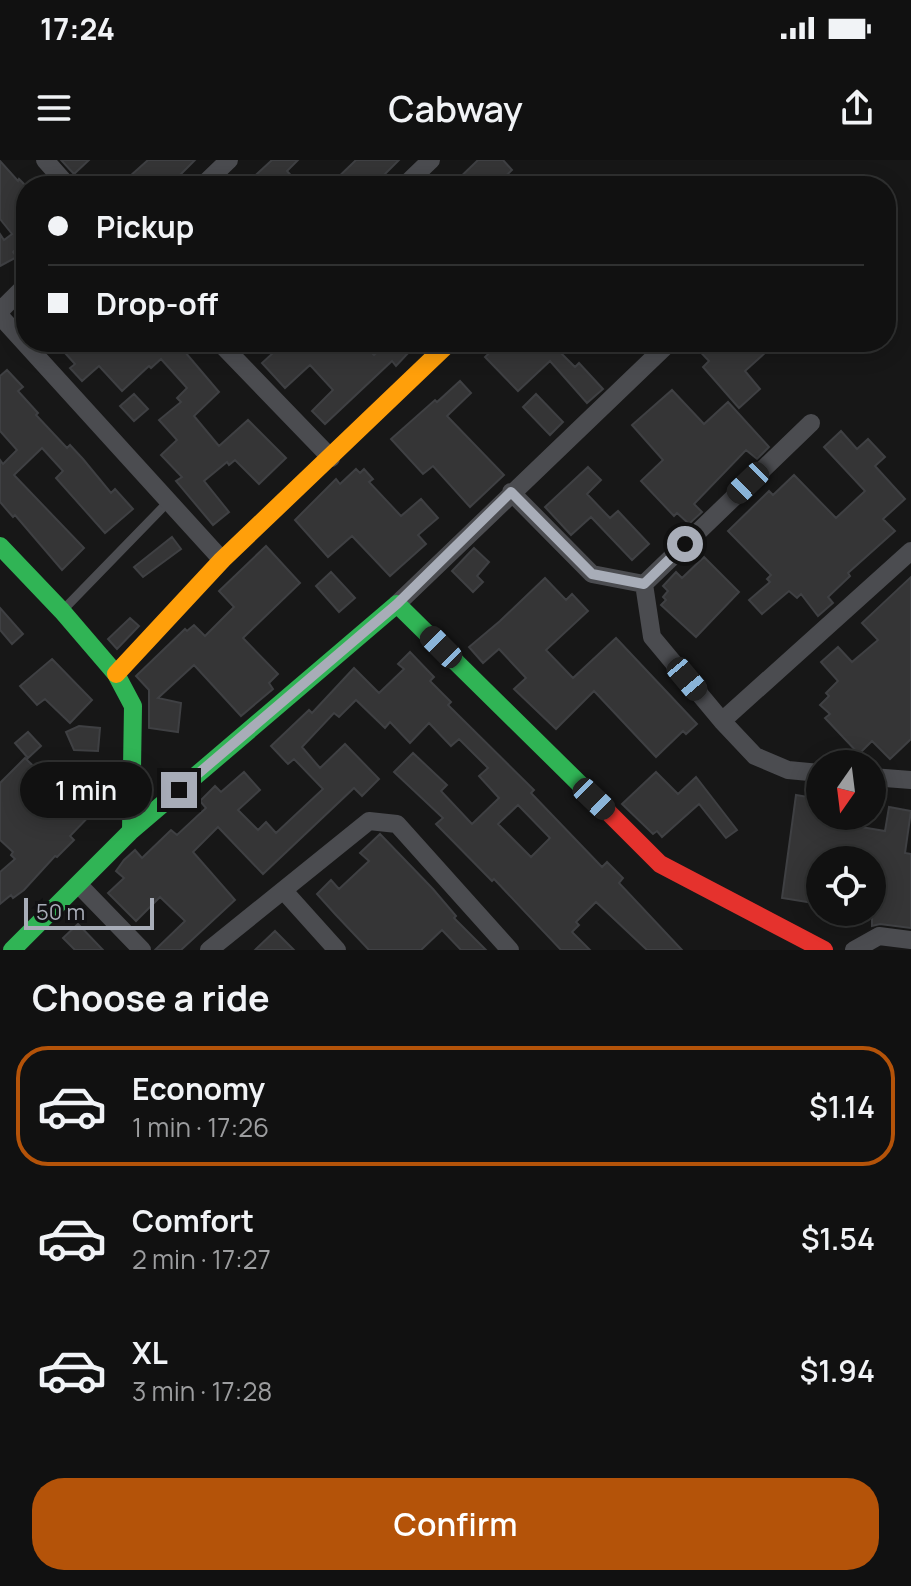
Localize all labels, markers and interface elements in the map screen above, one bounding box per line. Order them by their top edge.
text: 17:24 [40,8,115,49]
text: Cabway [388,84,523,133]
icon: menu [32,86,76,130]
icon: share [835,86,879,130]
text: Pickup [96,206,194,247]
text: Drop-off [96,283,218,324]
car [722,458,774,508]
route start [667,526,703,562]
car [416,622,466,672]
car [662,653,712,705]
north arrow [806,750,886,830]
map controls [806,750,886,926]
callout: 1 min [19,762,151,818]
text: 1 min [55,772,117,808]
route end [161,772,197,808]
car [568,774,620,824]
button: locate [806,846,886,926]
scale bar [24,894,154,930]
text: 50 m [36,897,85,927]
text: Choose a ride [32,973,270,1022]
text: Economy [132,1068,265,1109]
icon: car [36,1070,108,1142]
text: $1.14 [809,1086,875,1127]
text: 1 min · 17:26 [132,1109,269,1145]
text: Comfort [132,1200,254,1241]
icon: car [36,1202,108,1274]
text: $1.54 [801,1218,875,1259]
text: 2 min · 17:27 [132,1241,271,1277]
text: XL [132,1332,168,1373]
icon: car [36,1334,108,1406]
text: $1.94 [800,1350,875,1391]
text: 3 min · 17:28 [132,1373,272,1409]
button: Confirm [32,1478,879,1570]

